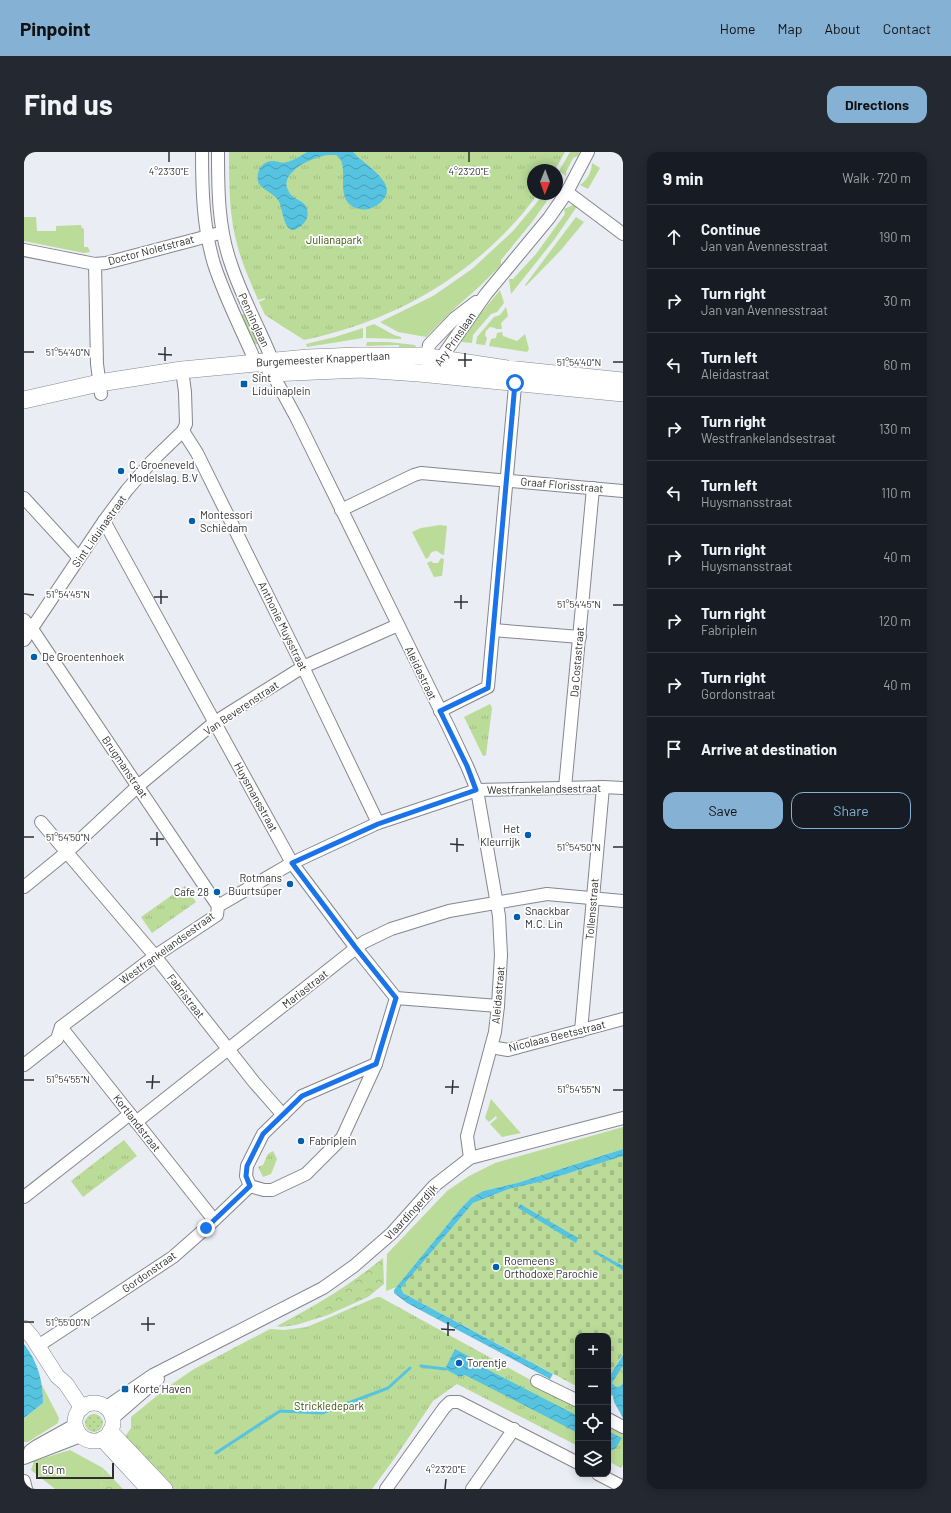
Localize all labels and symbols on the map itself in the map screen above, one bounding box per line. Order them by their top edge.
north arrow [527,164,563,200]
text: 4°23'30"E [149,165,189,177]
text: 4°23'20"E [449,165,489,177]
street label: Doctor Noletstraat [106,232,195,267]
park label: Julianapark [306,233,362,246]
street label: Penninglaan [236,291,273,349]
street label: Ary Prinslaan [431,309,478,368]
text: 51°54'40"N [46,346,90,358]
street label: Burgemeester Knappertlaan [256,348,390,369]
text: 51°54'40"N [557,356,601,368]
place label: Sint Liduinaplein [252,371,311,397]
route start [506,374,524,392]
marker: Sint Liduinaplein [239,379,249,389]
place label: C. Groeneveld Modelslag. B.V [129,458,198,484]
marker: C. Groeneveld Modelslag. B.V [116,466,126,476]
street label: Graaf Florisstraat [520,474,604,495]
street label: Sint Liduinastraat [69,492,128,569]
place label: Montessori Schiedam [200,508,253,534]
marker: Montessori Schiedam [187,516,197,526]
street label: Anthonie Muysstraat [256,579,311,672]
text: 51°54'45"N [46,588,90,600]
text: 51°54'45"N [557,598,601,610]
street label: Da Costastraat [567,626,586,698]
street label: Aleidastraat [403,644,440,702]
place label: De Groentenhoek [42,650,125,663]
marker: De Groentenhoek [29,652,39,662]
street label: Van Beverenstraat [201,678,281,737]
street label: Brugmanstraat [100,733,151,800]
street label: Huysmansstraat [232,760,281,834]
street label: Westfrankelandsestraat [487,781,601,796]
place label: Het Kleurrijk [480,822,520,848]
marker: Het Kleurrijk [523,830,533,840]
text: 51°54'50"N [46,831,90,843]
text: 51°54'50"N [557,841,601,853]
place label: Rotmans Buurtsuper [228,871,282,897]
street label: Tollensstraat [582,878,601,940]
marker: Rotmans Buurtsuper [285,879,295,889]
place label: Cafe 28 [174,885,209,898]
marker: Cafe 28 [212,887,222,897]
place label: Snackbar M.C. Lin [525,904,570,930]
street label: Westfrankelandsestraat [117,909,217,986]
marker: Snackbar M.C. Lin [512,912,522,922]
street label: Aleidastraat [488,966,507,1024]
street label: Mariastraat [279,967,330,1010]
street label: Fabristraat [165,971,208,1021]
street label: Nicolaas Beetsstraat [507,1017,607,1054]
text: 51°54'55"N [46,1073,90,1085]
text: 51°54'55"N [557,1083,601,1095]
street label: Kortlandstraat [111,1091,164,1154]
place label: Fabriplein [309,1134,357,1147]
marker: Fabriplein [296,1136,306,1146]
street label: Vlaardingerdijk [381,1181,440,1242]
route end [197,1219,215,1237]
street label: Gordonstraat [119,1248,178,1295]
place label: Roemeens Orthodoxe Parochie [504,1254,598,1280]
marker: Roemeens Orthodoxe Parochie [491,1262,501,1272]
text: 51°55'00"N [46,1316,90,1328]
place label: Torentje [467,1356,507,1369]
marker: Torentje [454,1358,464,1368]
place label: Korte Haven [133,1382,191,1395]
marker: Korte Haven [120,1384,130,1394]
park label: Strickledepark [294,1399,364,1412]
scale bar [36,1461,114,1480]
text: 4°23'20"E [426,1463,466,1475]

